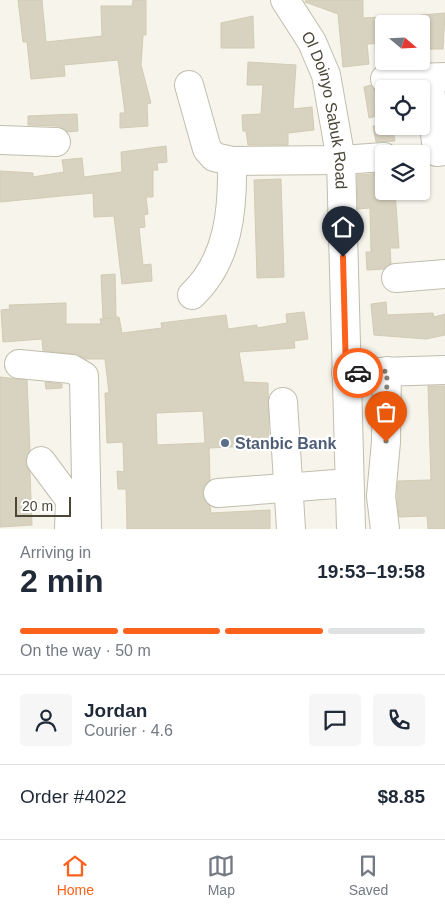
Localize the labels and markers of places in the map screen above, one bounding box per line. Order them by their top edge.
pin [322,206,364,257]
pin [365,391,407,442]
place label: Stanbic Bank [235,435,336,452]
marker: Stanbic Bank [219,437,231,449]

